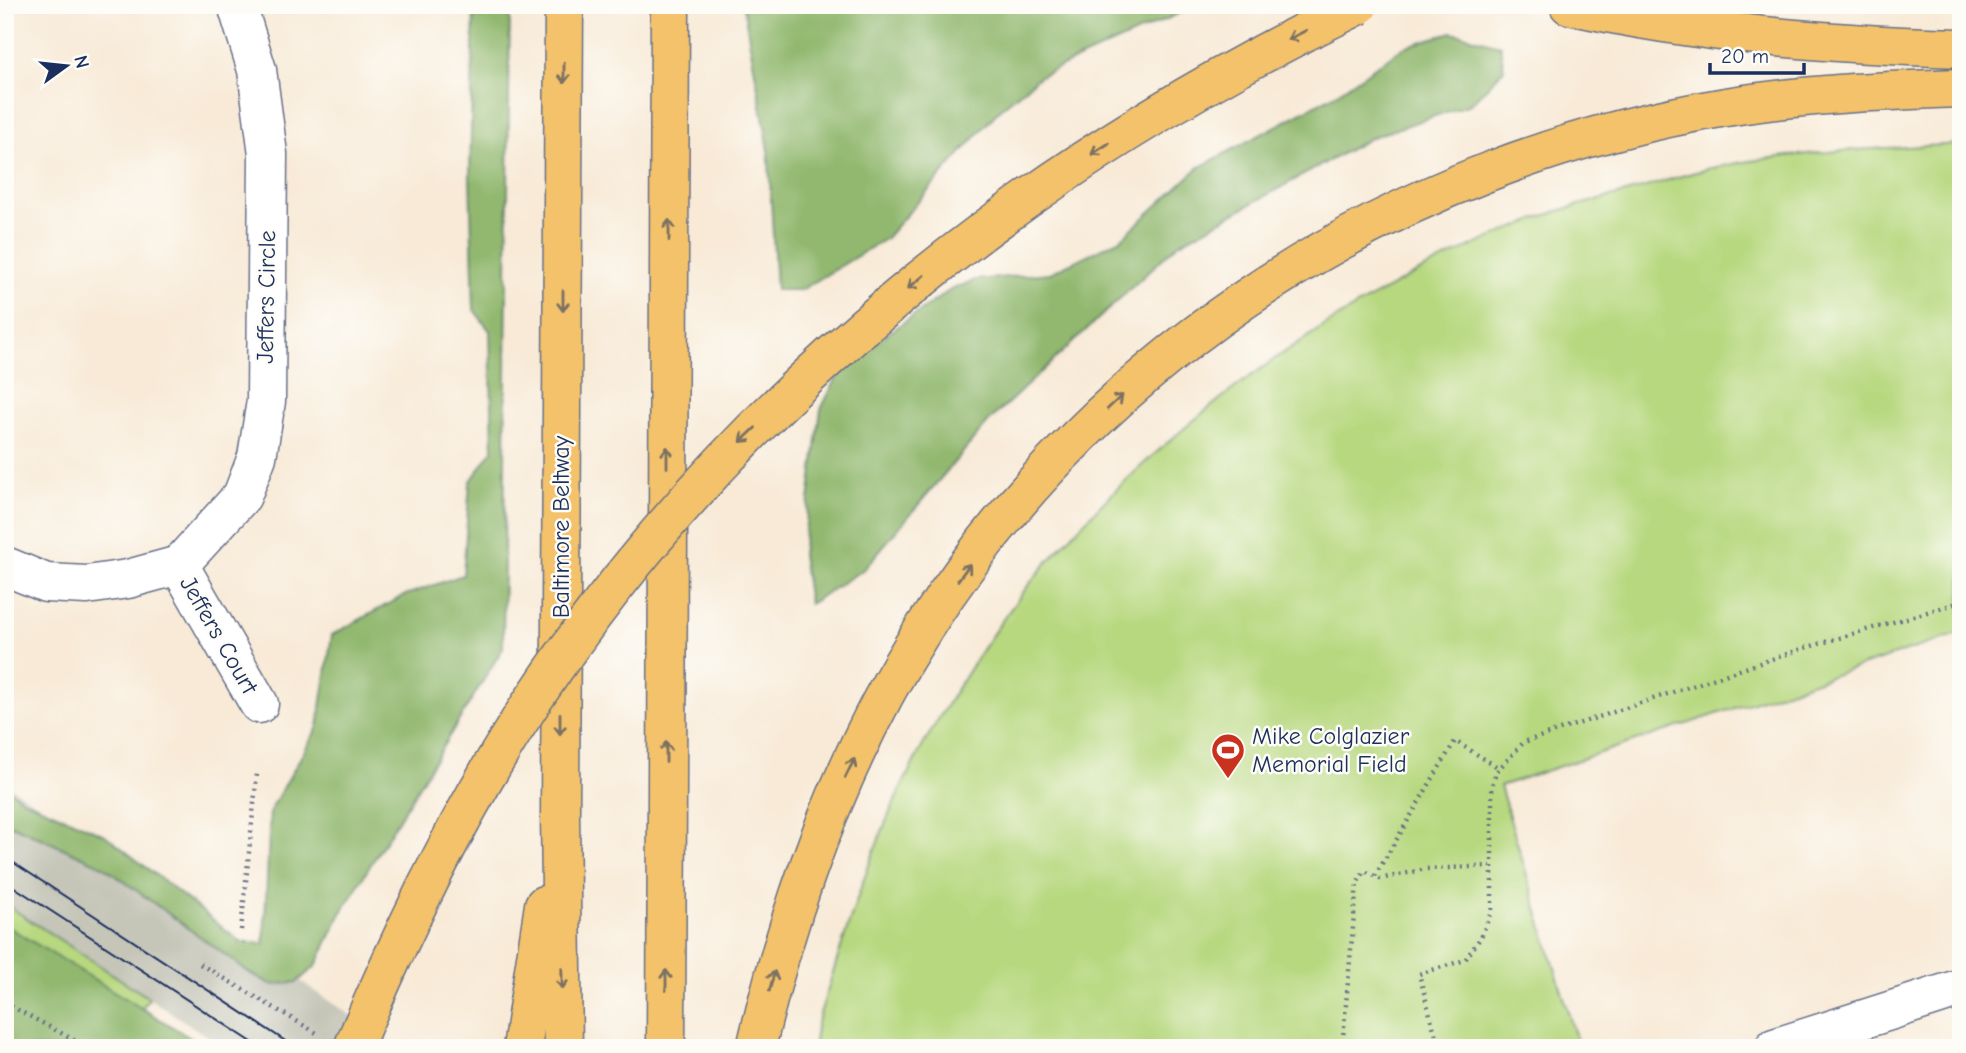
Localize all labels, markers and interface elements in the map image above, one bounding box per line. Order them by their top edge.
one-way arrow [1287,29,1308,43]
north arrow [32,32,102,102]
scale bar [1710,32,1805,76]
text: 20 m [1721,44,1769,68]
text: N [69,53,94,71]
one-way arrow [557,62,571,85]
one-way arrow [1091,142,1111,156]
one-way arrow [662,218,675,241]
street label: Jeffers Circle [251,230,281,364]
one-way arrow [908,274,926,290]
one-way arrow [556,289,570,312]
one-way arrow [1106,394,1124,410]
one-way arrow [740,427,757,444]
street label: Baltimore Beltway [547,435,575,618]
one-way arrow [660,446,674,469]
one-way arrow [957,563,972,582]
street label: Jeffers Court [174,571,265,700]
one-way arrow [553,713,567,736]
place label: Mike Colglazier Memorial Field [1252,722,1410,778]
sports icon: Mike Colglazier Memorial Field [1209,731,1247,780]
one-way arrow [659,741,673,764]
one-way arrow [844,758,857,779]
one-way arrow [556,967,569,990]
one-way arrow [659,968,673,991]
one-way arrow [766,971,779,993]

